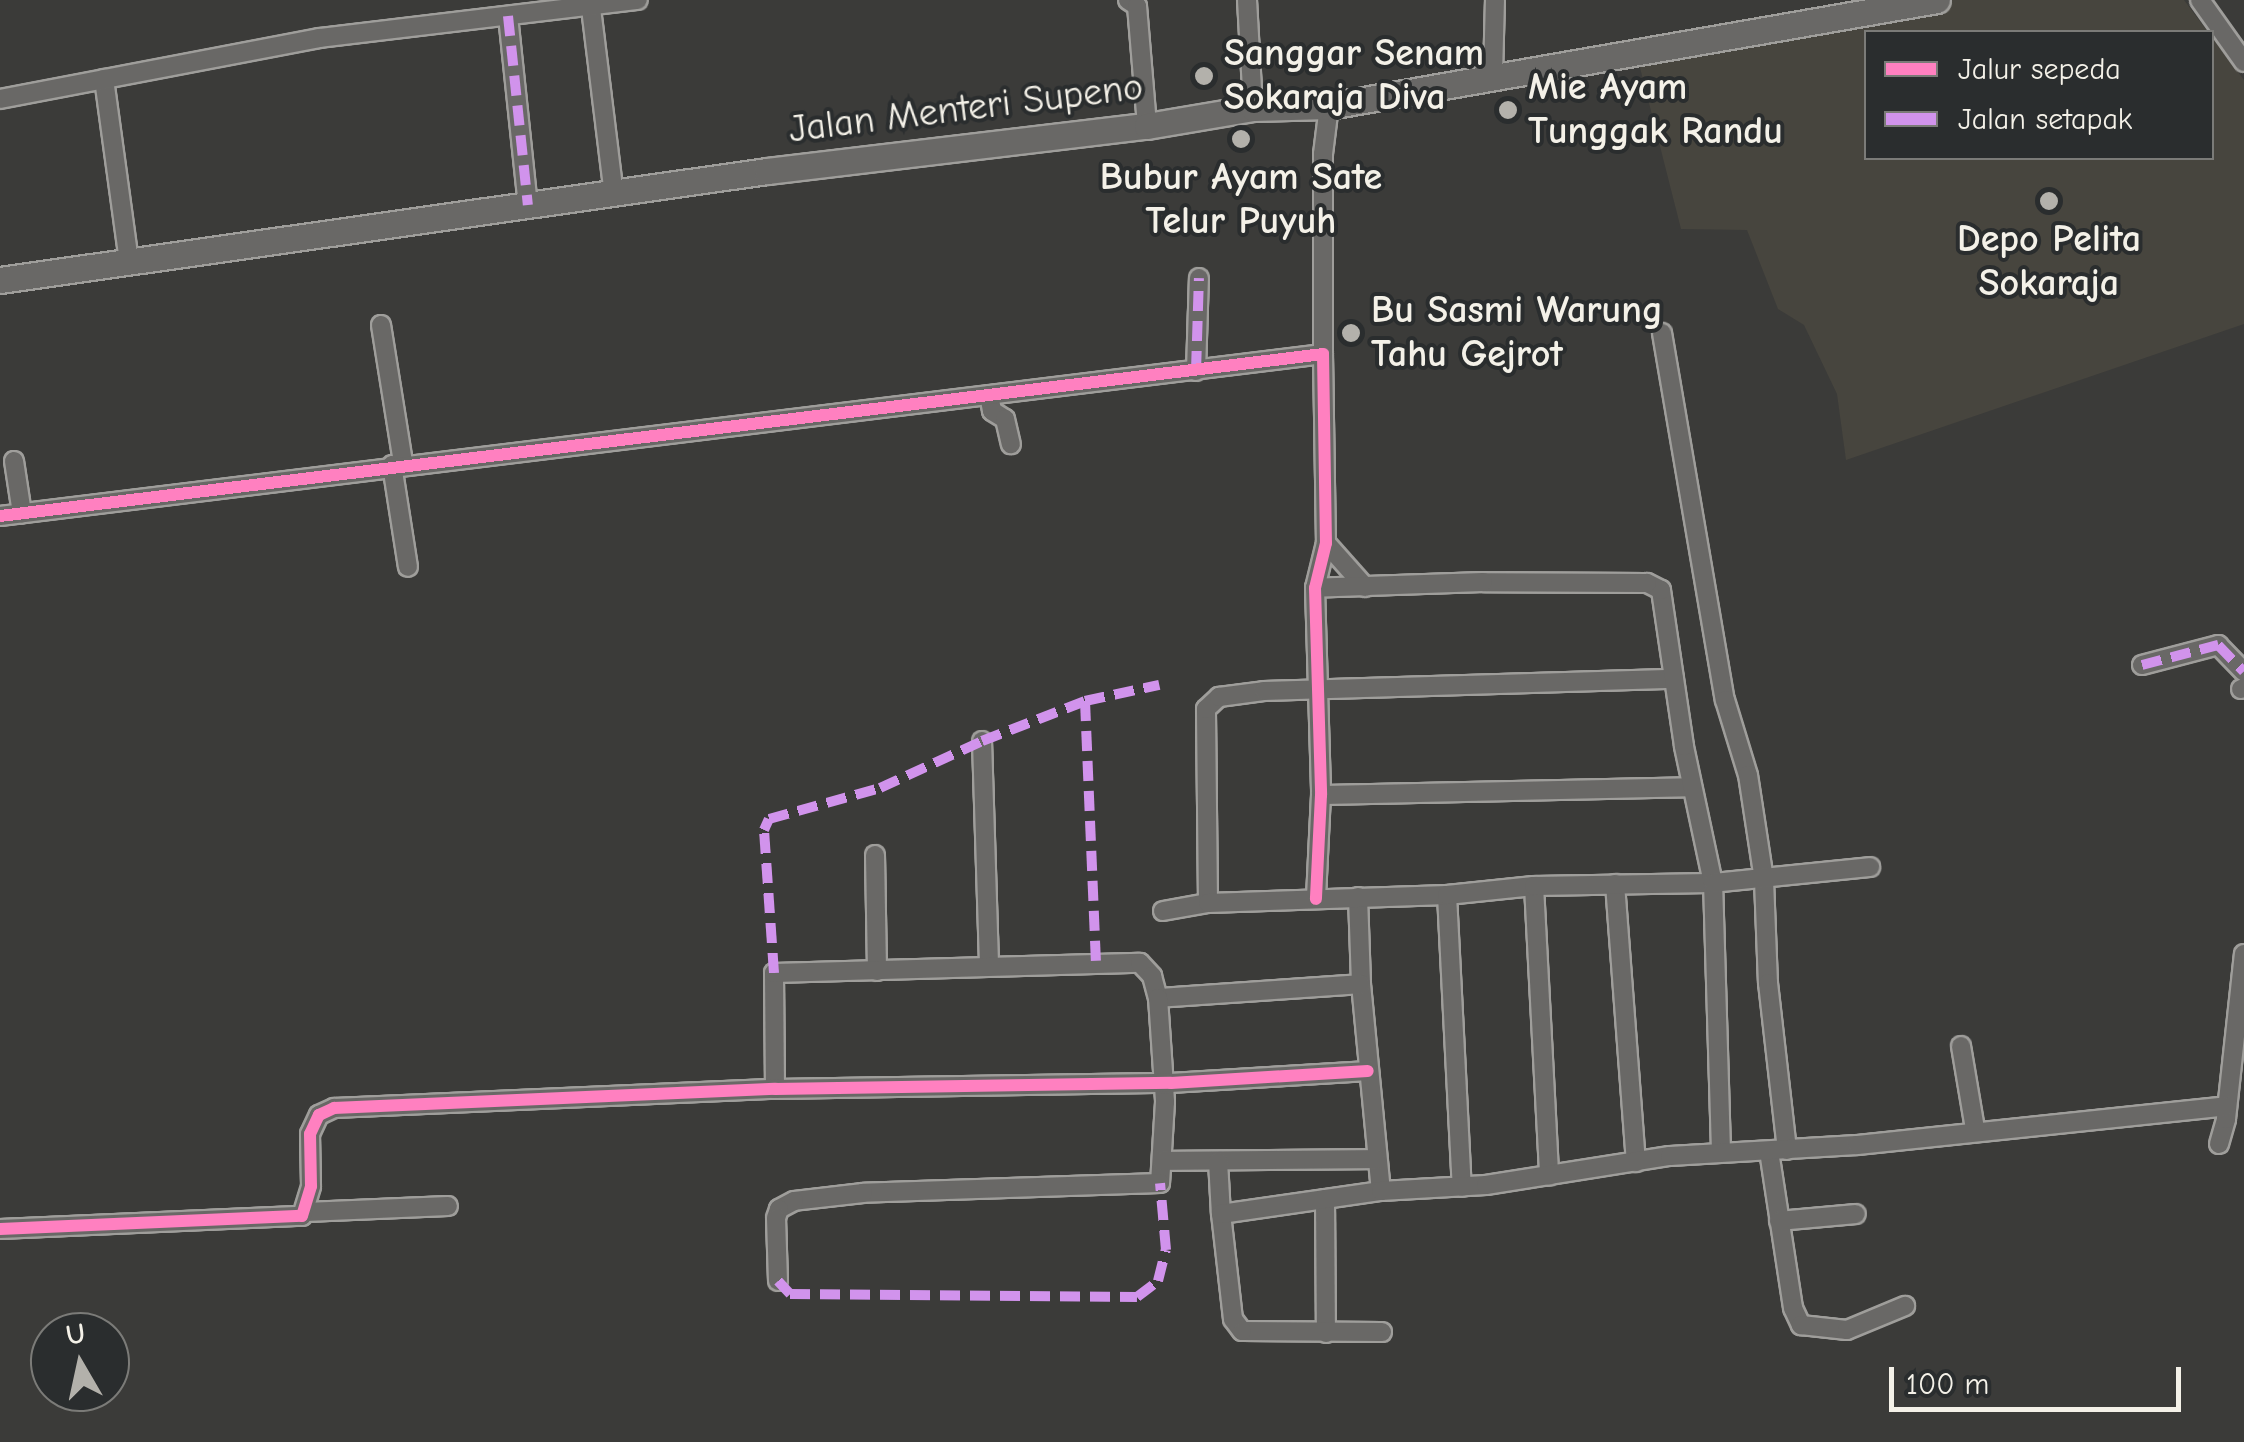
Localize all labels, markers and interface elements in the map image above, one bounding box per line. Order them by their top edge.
legend [1864,30,2214,160]
place label: Sanggar Senam Sokaraja Diva [1224,31,1484,120]
text: Jalur sepeda [1958,52,2121,87]
street label: Jalan Menteri Supeno [786,65,1146,153]
marker: Sanggar Senam Sokaraja Diva [1193,65,1215,87]
place label: Mie Ayam Tunggak Randu [1528,65,1783,154]
marker: Mie Ayam Tunggak Randu [1497,99,1519,121]
text: Jalan setapak [1958,102,2132,137]
marker: Bubur Ayam Sate Telur Puyuh [1230,128,1252,150]
place label: Bubur Ayam Sate Telur Puyuh [1100,155,1382,244]
marker: Depo Pelita Sokaraja [2038,190,2060,212]
place label: Depo Pelita Sokaraja [1957,217,2141,306]
place label: Bu Sasmi Warung Tahu Gejrot [1371,288,1663,378]
marker: Bu Sasmi Warung Tahu Gejrot [1340,322,1362,344]
north arrow [30,1312,130,1412]
text: U [64,1317,87,1352]
scale bar [1894,1347,2186,1409]
text: 100 m [1906,1367,1989,1402]

